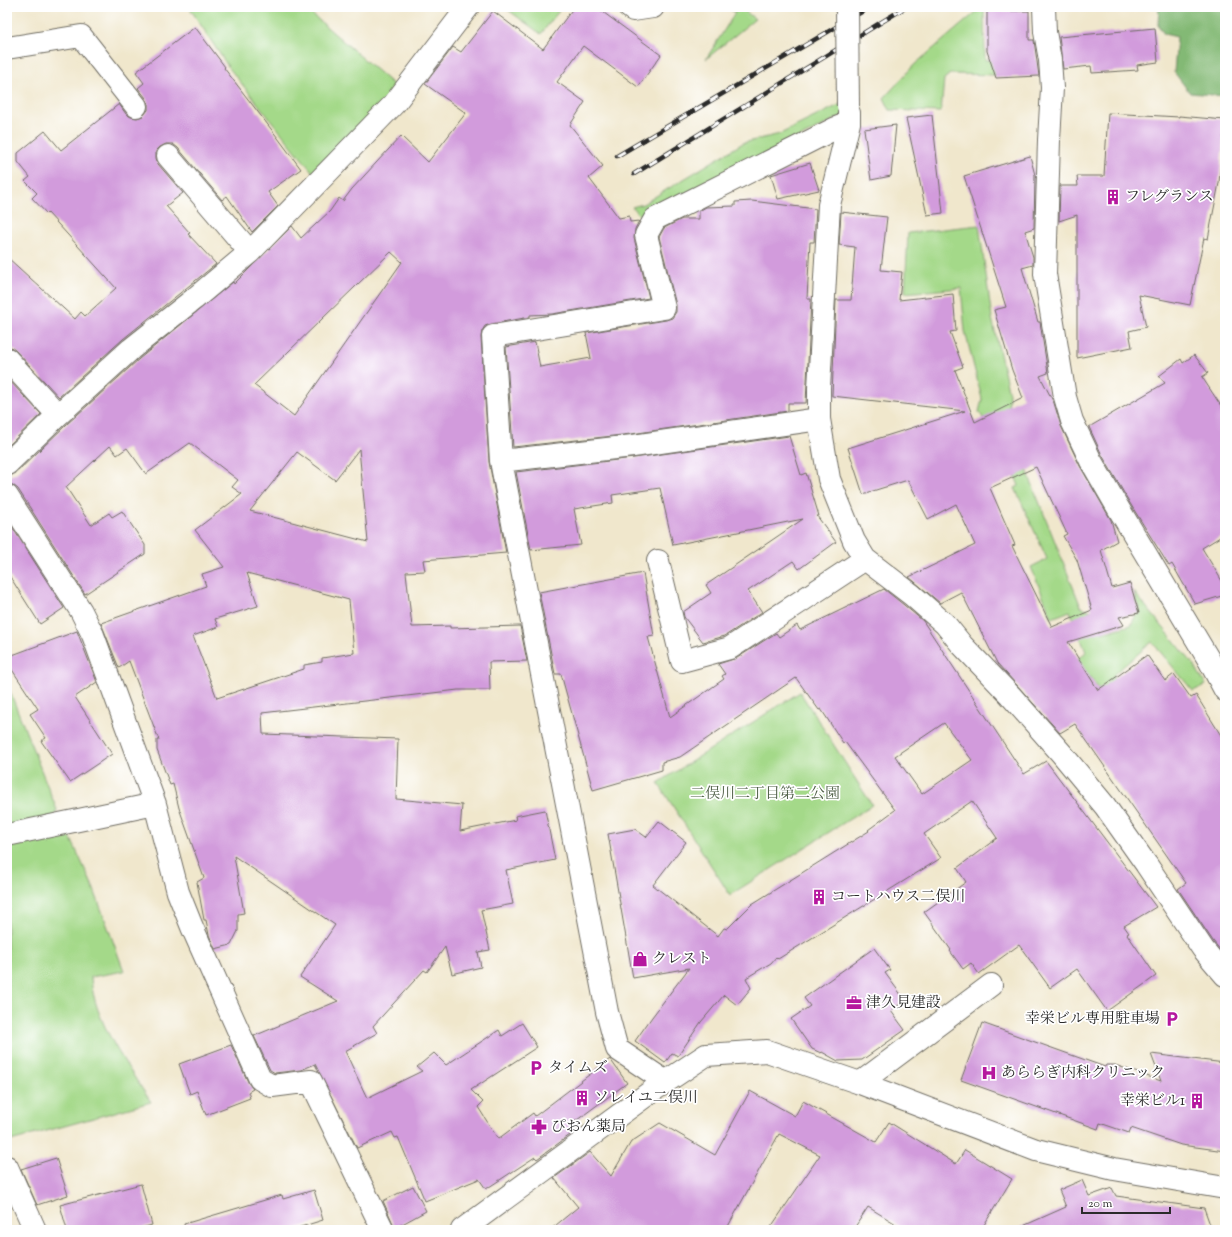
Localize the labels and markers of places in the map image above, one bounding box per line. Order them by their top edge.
place label: フレグランス [1125,187,1214,208]
building icon: フレグランス [1104,188,1122,206]
place label: コートハウス二俣川 [831,887,965,908]
building icon: コートハウス二俣川 [810,888,828,906]
place label: クレスト [652,949,712,970]
shop icon: クレスト [631,950,649,968]
place label: 津久見建設 [866,993,941,1014]
office icon: 津久見建設 [845,994,863,1012]
place label: 幸栄ビル専用駐車場 [1025,1009,1160,1030]
parking icon: 幸栄ビル専用駐車場 [1163,1010,1181,1028]
place label: タイムズ [548,1058,608,1079]
parking icon: タイムズ [527,1059,545,1077]
place label: あららぎ内科クリニック [1001,1063,1165,1084]
hospital icon: あららぎ内科クリニック [980,1064,998,1082]
place label: ソレイユ二俣川 [594,1088,698,1109]
building icon: ソレイユ二俣川 [573,1089,591,1107]
place label: 幸栄ビル1 [1120,1091,1185,1112]
building icon: 幸栄ビル1 [1188,1092,1206,1110]
place label: ぴおん薬局 [551,1117,626,1138]
pharmacy icon: ぴおん薬局 [530,1118,548,1136]

